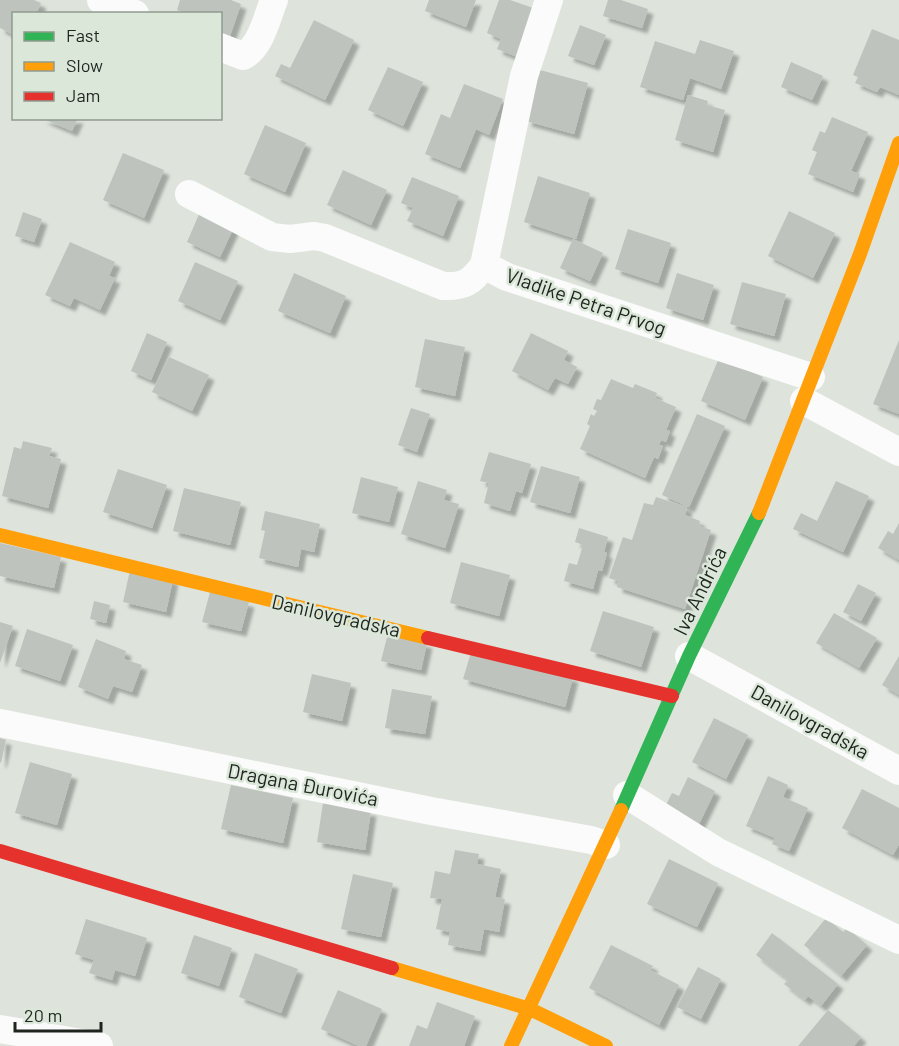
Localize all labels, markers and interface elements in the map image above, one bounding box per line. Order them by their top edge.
legend [12,12,222,120]
text: Fast [66,24,100,46]
text: Slow [66,54,103,76]
text: Jam [66,84,100,106]
street label: Vladike Petra Prvog [503,262,670,340]
street label: Iva Andrića [667,542,731,639]
street label: Danilovgradska [270,589,403,641]
street label: Danilovgradska [747,679,874,763]
street label: Dragana Đurovića [226,758,380,810]
scale bar [15,995,100,1033]
text: 20 m [24,1004,62,1026]

